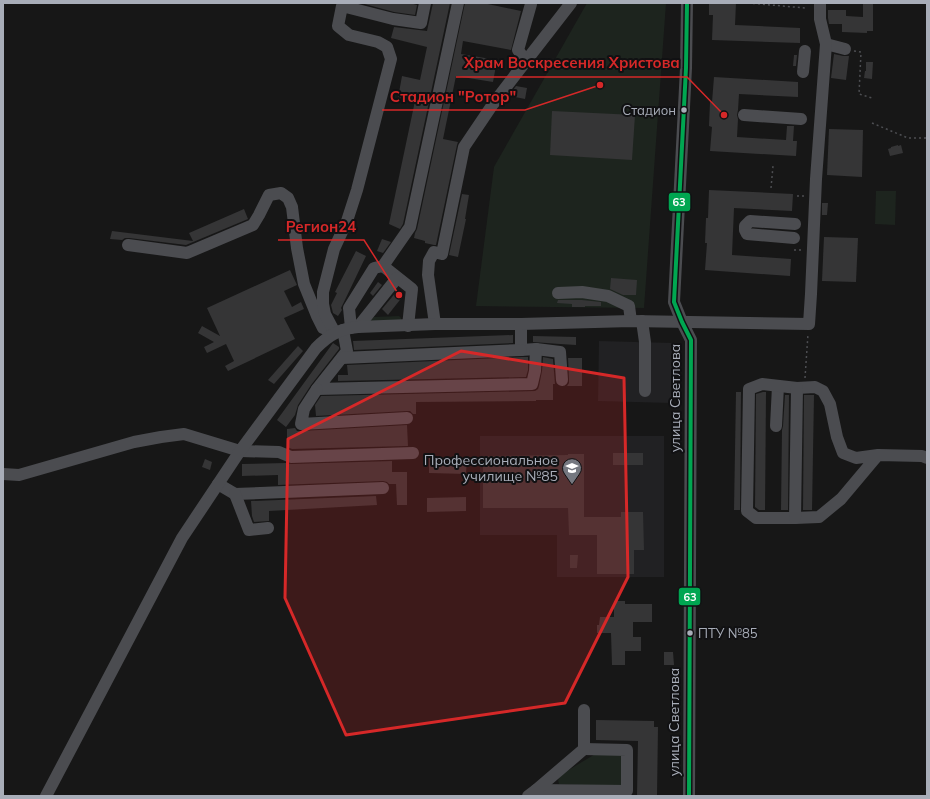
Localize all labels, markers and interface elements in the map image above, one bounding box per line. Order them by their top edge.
callout: Храм Воскресения Христова [456,50,687,77]
text: Храм Воскресения Христова [463,53,680,72]
callout: Стадион "Ротор" [382,83,525,110]
text: Стадион "Ротор" [390,87,516,106]
place label: Стадион [622,102,676,118]
marker: Стадион [679,105,689,115]
line badge: 63 [668,192,691,212]
text: 63 [672,195,686,209]
callout: Регион24 [278,213,364,240]
text: Регион24 [286,217,356,236]
street label: улица Светлова [666,344,684,452]
place label: Профессиональное училище №85 [424,451,558,485]
school or university icon: Профессиональное училище №85 [561,457,583,485]
line badge: 63 [678,587,701,606]
text: 63 [683,590,697,604]
place label: ПТУ №85 [698,625,758,641]
marker: ПТУ №85 [685,628,695,638]
street label: улица Светлова [665,668,683,776]

